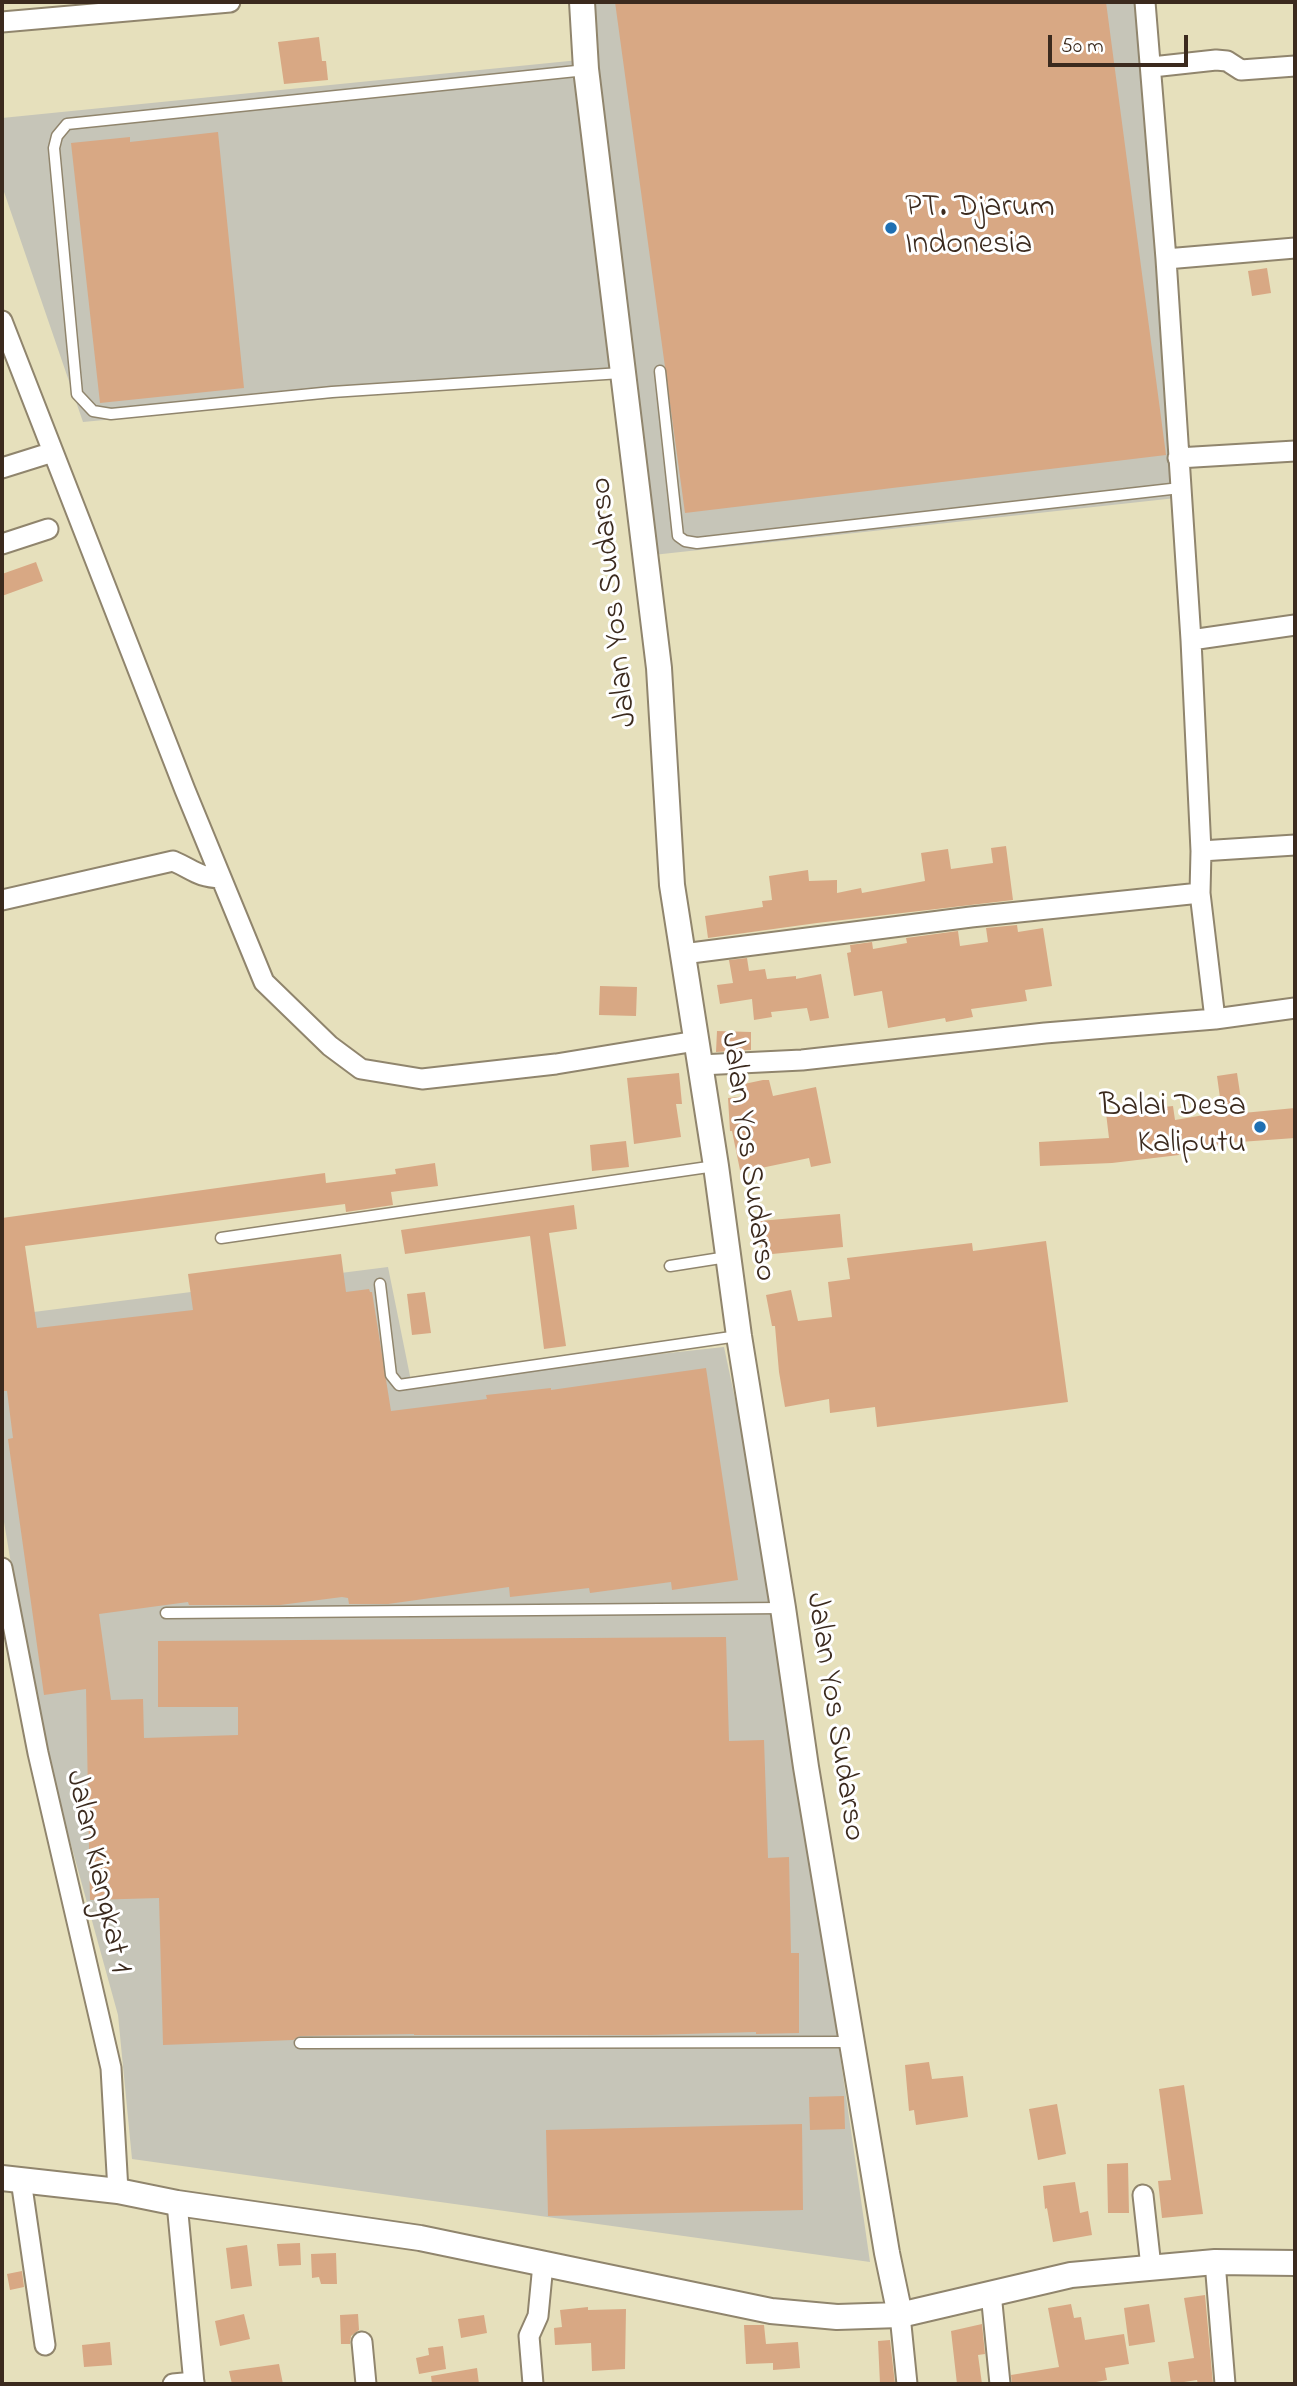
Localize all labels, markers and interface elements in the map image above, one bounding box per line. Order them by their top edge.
scale bar [1052,21,1192,65]
text: 50 m [1061,32,1104,62]
place label: PT. Djarum Indonesia [905,191,1055,266]
marker: PT. Djarum Indonesia [883,220,899,236]
street label: Jalan Yos Sudarso [584,475,648,729]
street label: Jalan Yos Sudarso [710,1030,782,1284]
place label: Balai Desa Kaliputu [1099,1090,1246,1165]
marker: Balai Desa Kaliputu [1252,1119,1268,1135]
street label: Jalan Yos Sudarso [794,1590,872,1844]
street label: Jalan Kiangkat 1 [54,1767,138,1977]

